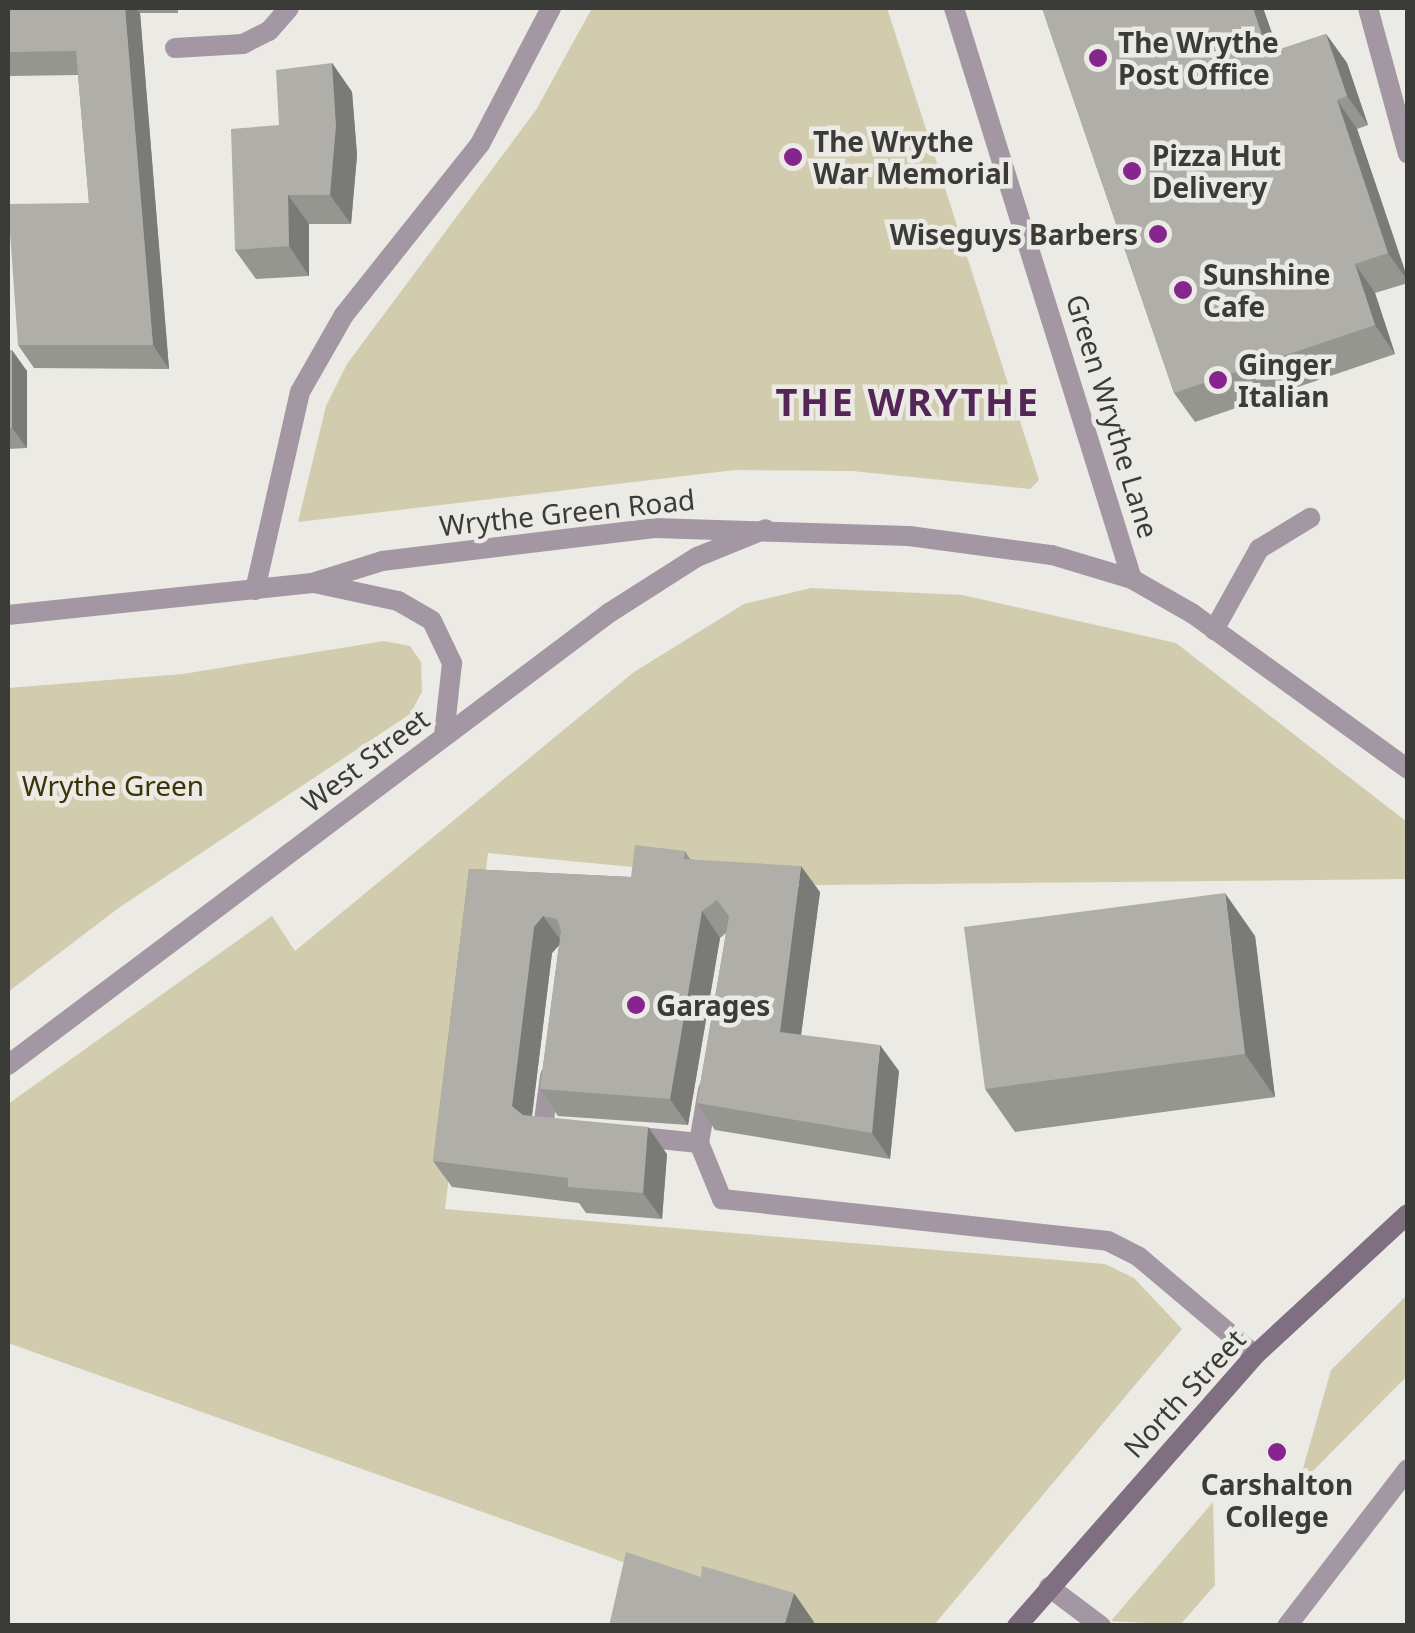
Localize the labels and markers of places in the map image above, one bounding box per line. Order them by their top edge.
place label: The Wrythe Post Office [1118,25,1279,91]
marker: The Wrythe Post Office [1087,47,1109,69]
place label: The Wrythe War Memorial [813,124,1010,190]
place label: Pizza Hut Delivery [1152,138,1281,204]
marker: The Wrythe War Memorial [782,146,804,168]
marker: Pizza Hut Delivery [1121,160,1143,182]
place label: Wiseguys Barbers [890,217,1138,251]
marker: Wiseguys Barbers [1147,223,1169,245]
place label: Sunshine Cafe [1203,257,1330,323]
marker: Sunshine Cafe [1172,279,1194,301]
place label: Ginger Italian [1238,347,1332,413]
marker: Ginger Italian [1207,369,1229,391]
place label: Garages [656,988,770,1022]
marker: Garages [625,994,647,1016]
marker: Carshalton College [1266,1441,1288,1463]
place label: Carshalton College [1201,1467,1353,1533]

